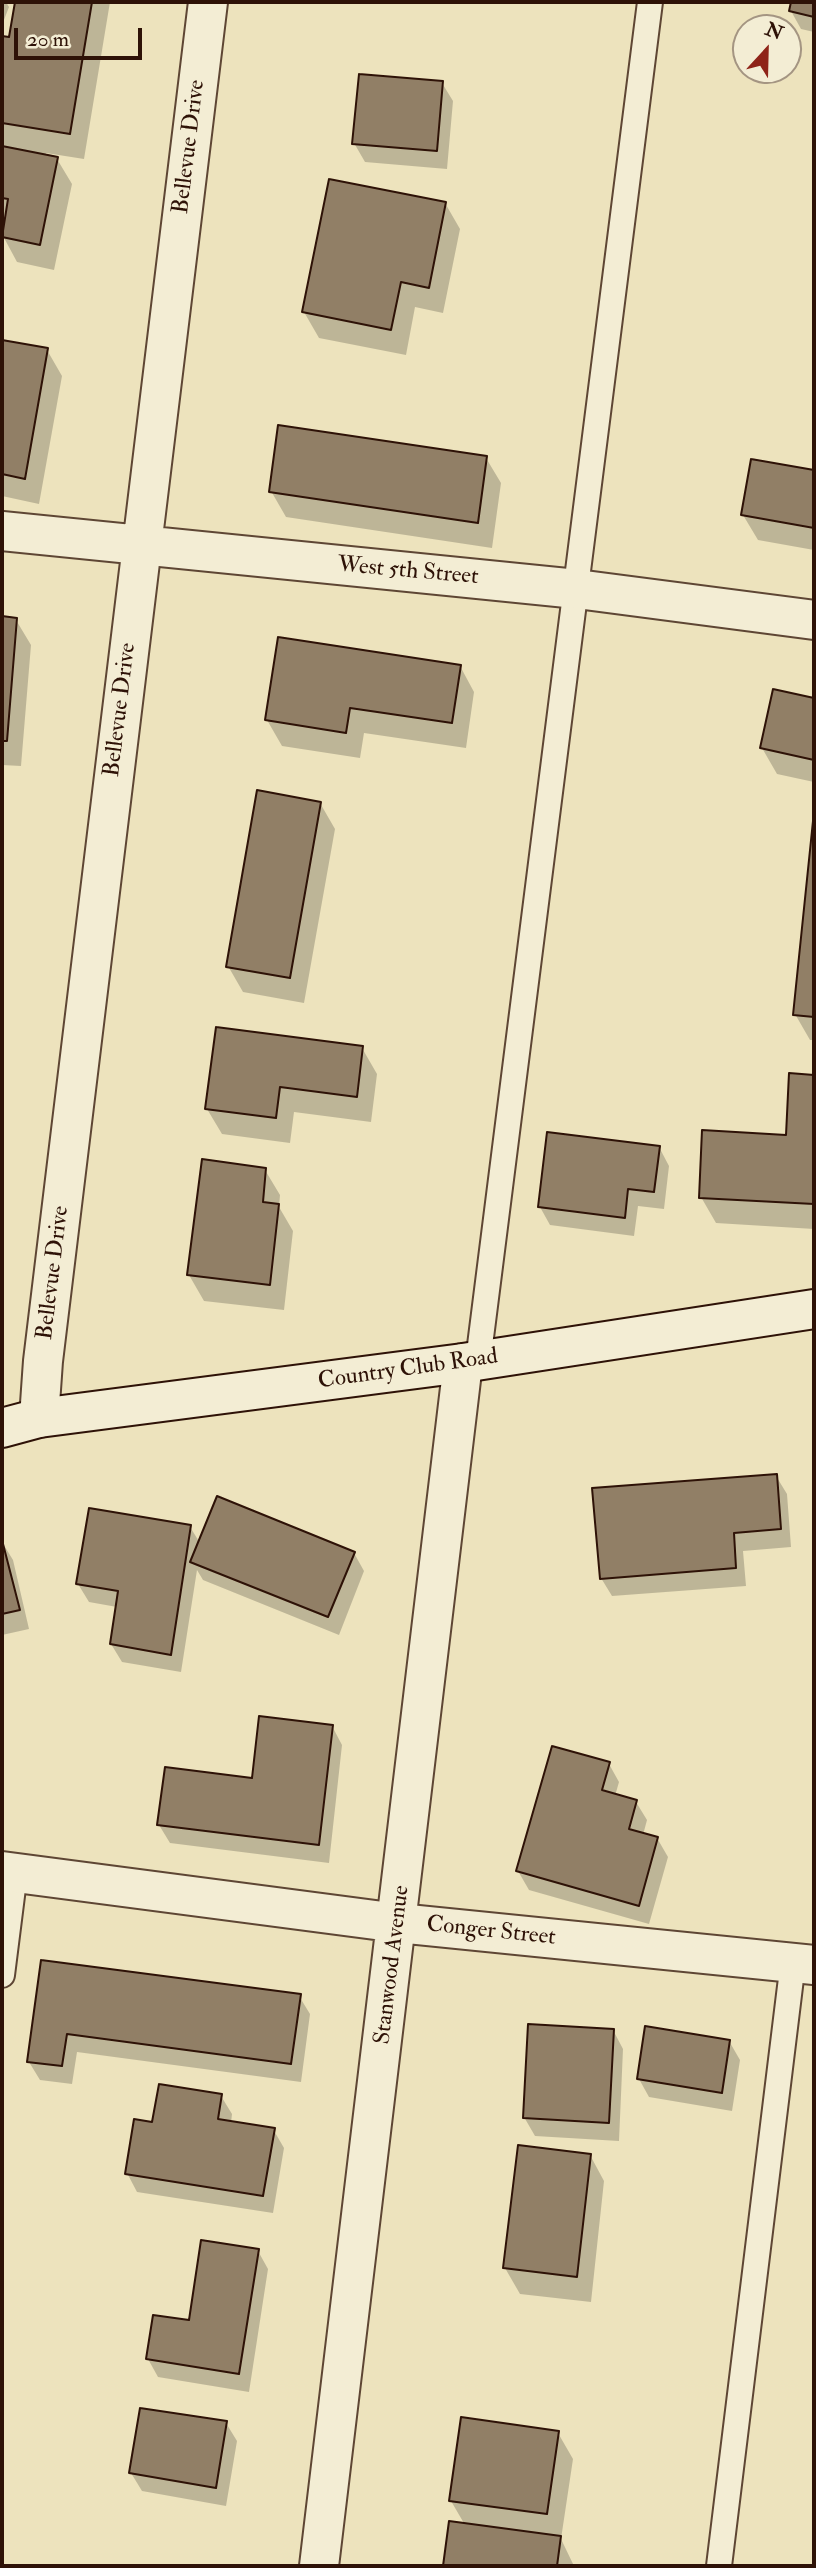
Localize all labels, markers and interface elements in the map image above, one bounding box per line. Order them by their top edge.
scale bar [18,14,145,58]
north arrow [732,14,802,84]
text: N [762,17,786,46]
text: 20 m [27,26,69,53]
street label: Bellevue Drive [168,78,212,216]
street label: West 5th Street [337,552,479,592]
street label: Bellevue Drive [99,641,143,779]
street label: Bellevue Drive [32,1204,76,1342]
street label: Country Club Road [316,1344,500,1396]
street label: Stanwood Avenue [370,1884,416,2046]
street label: Conger Street [425,1912,557,1952]

